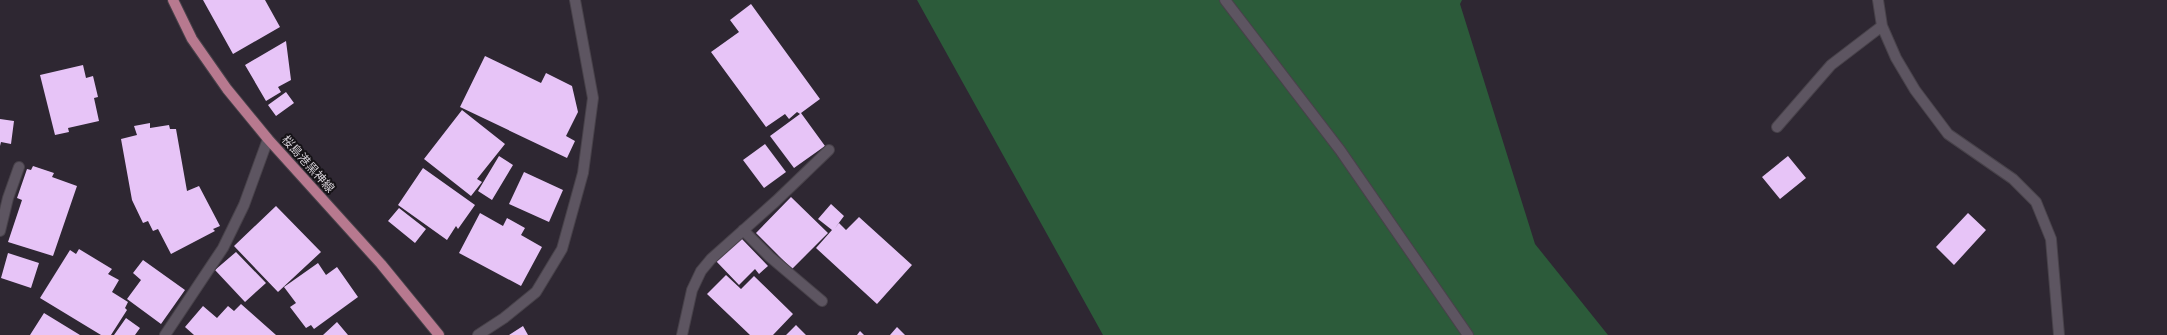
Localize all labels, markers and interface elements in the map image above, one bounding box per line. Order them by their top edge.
street label: 桜島港黒神線 [278,133,337,196]

